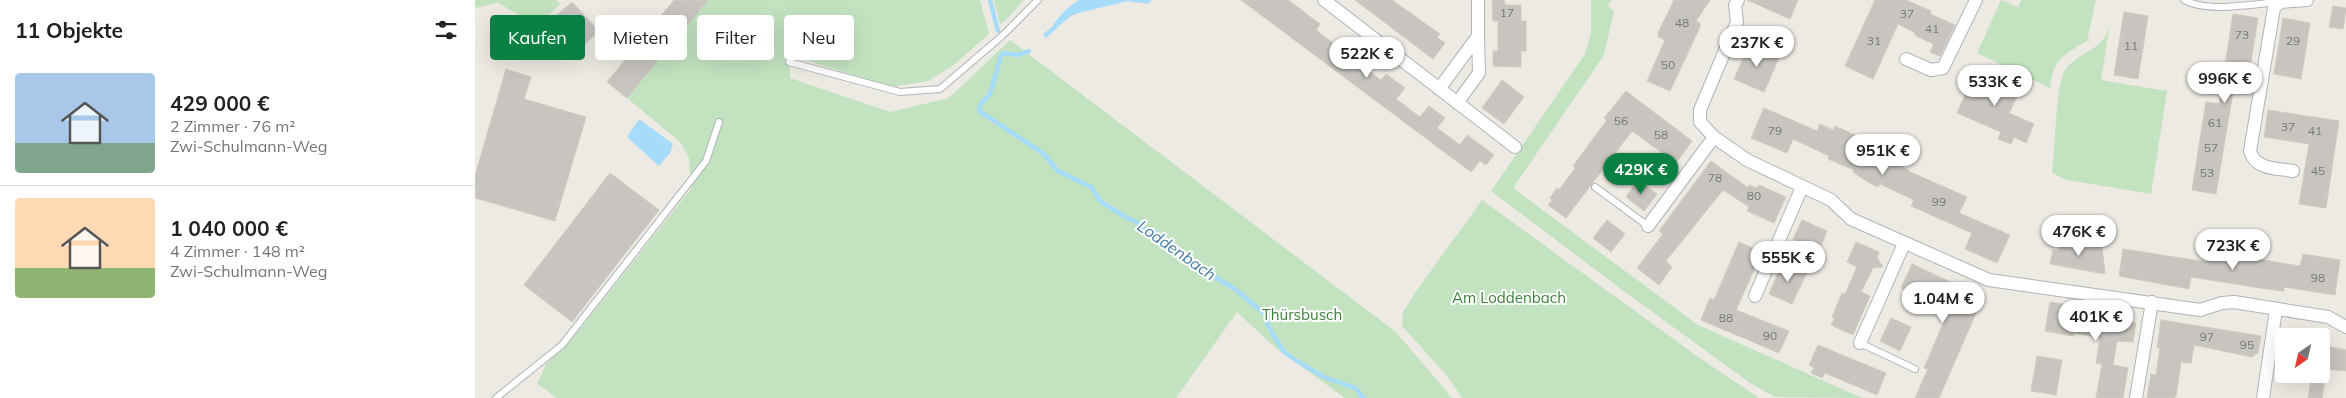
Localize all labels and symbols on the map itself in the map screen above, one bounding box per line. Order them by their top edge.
house number: 17 [1500,5,1514,20]
house number: 37 [1900,6,1914,21]
house number: 48 [1675,15,1689,30]
house number: 41 [1925,21,1939,36]
pin: 237K € [1716,26,1798,68]
house number: 73 [2235,27,2249,42]
house number: 31 [1867,33,1881,48]
house number: 29 [2286,33,2300,48]
pin: 522K € [1326,36,1408,79]
house number: 11 [2124,38,2138,53]
house number: 50 [1661,57,1675,72]
pin: 996K € [2184,62,2266,104]
pin: 533K € [1954,64,2036,107]
house number: 56 [1614,113,1628,128]
house number: 61 [2208,115,2222,130]
house number: 37 [2281,119,2295,134]
house number: 79 [1768,123,1782,138]
house number: 41 [2308,123,2322,138]
house number: 58 [1654,127,1668,142]
pin: 951K € [1842,134,1924,176]
house number: 57 [2204,140,2218,155]
pin: 429K € [1600,152,1682,195]
house number: 45 [2311,163,2325,178]
house number: 53 [2200,165,2214,180]
house number: 78 [1708,170,1722,185]
house number: 80 [1747,188,1761,203]
house number: 99 [1932,194,1946,209]
pin: 476K € [2038,214,2120,257]
water label: Loddenbach [1134,216,1220,284]
pin: 723K € [2192,228,2274,271]
pin: 555K € [1747,240,1829,283]
house number: 98 [2311,270,2325,285]
pin: 1.04M € [1897,282,1989,324]
park label: Am Loddenbach [1452,288,1566,307]
pin: 401K € [2055,300,2137,342]
park label: Thürsbusch [1262,305,1342,324]
house number: 88 [1719,310,1733,325]
house number: 90 [1763,328,1777,343]
north arrow [2275,328,2330,382]
house number: 97 [2200,329,2214,344]
house number: 95 [2240,337,2254,352]

